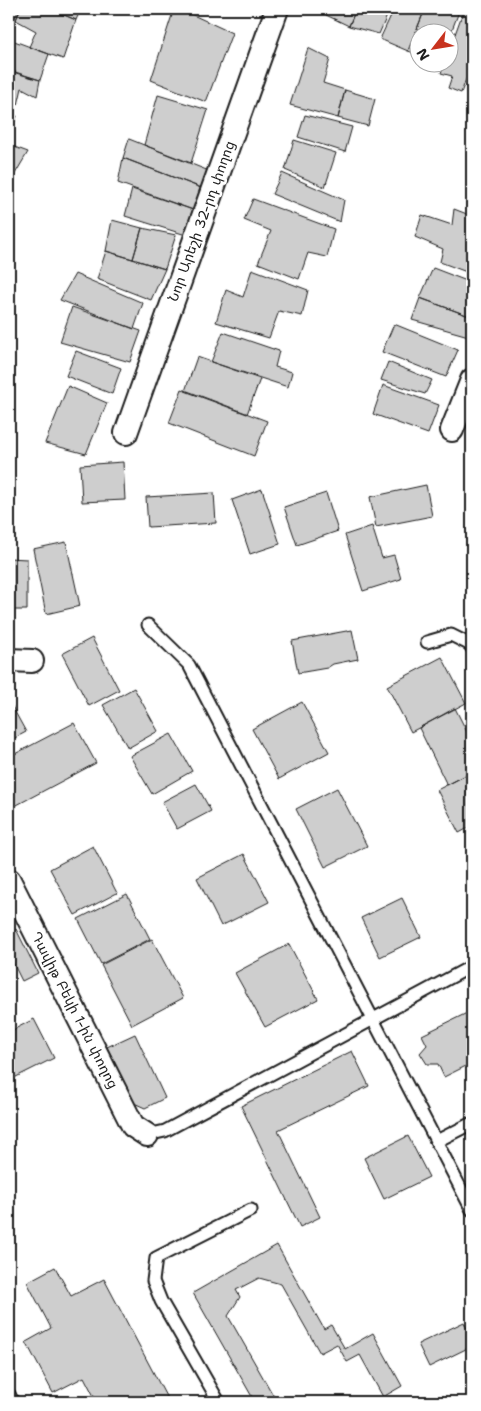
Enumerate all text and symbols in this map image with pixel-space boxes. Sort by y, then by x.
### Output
north arrow [408,22,458,72]
text: N [412,45,433,64]
street label: Նոր Արեշի 32-րդ փողոց [163,138,239,304]
street label: Դավիթ Բեկի 1-ին փողոց [28,928,122,1092]

